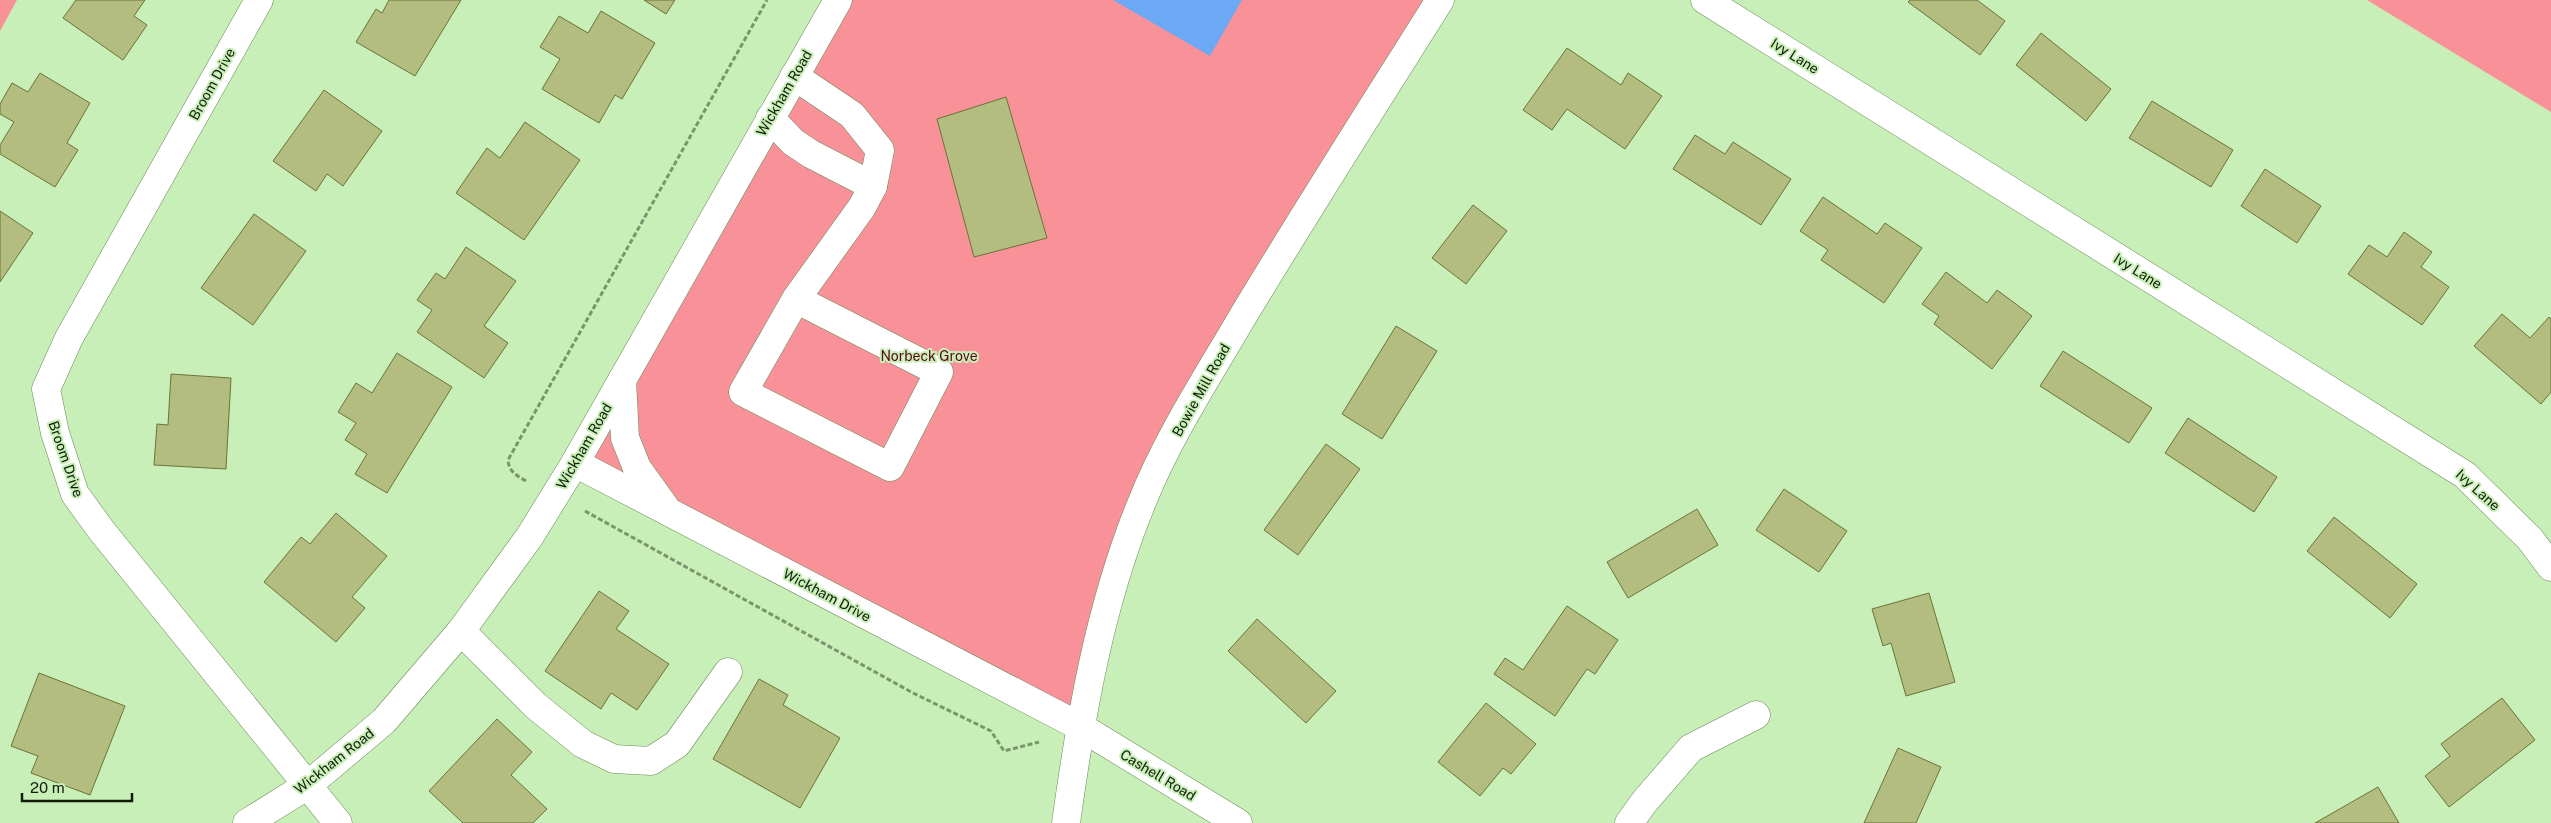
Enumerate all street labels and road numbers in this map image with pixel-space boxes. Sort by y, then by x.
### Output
street label: Ivy Lane [1768,35,1822,77]
street label: Broom Drive [186,45,238,123]
street label: Wickham Road [753,47,815,139]
street label: Ivy Lane [2111,250,2165,292]
street label: Bowie Mill Road [1169,341,1233,439]
street label: Wickham Road [553,400,615,492]
street label: Broom Drive [45,419,87,499]
street label: Ivy Lane [2453,466,2503,514]
street label: Wickham Drive [780,565,874,625]
street label: Wickham Road [291,725,377,797]
street label: Cashell Road [1117,746,1199,804]

